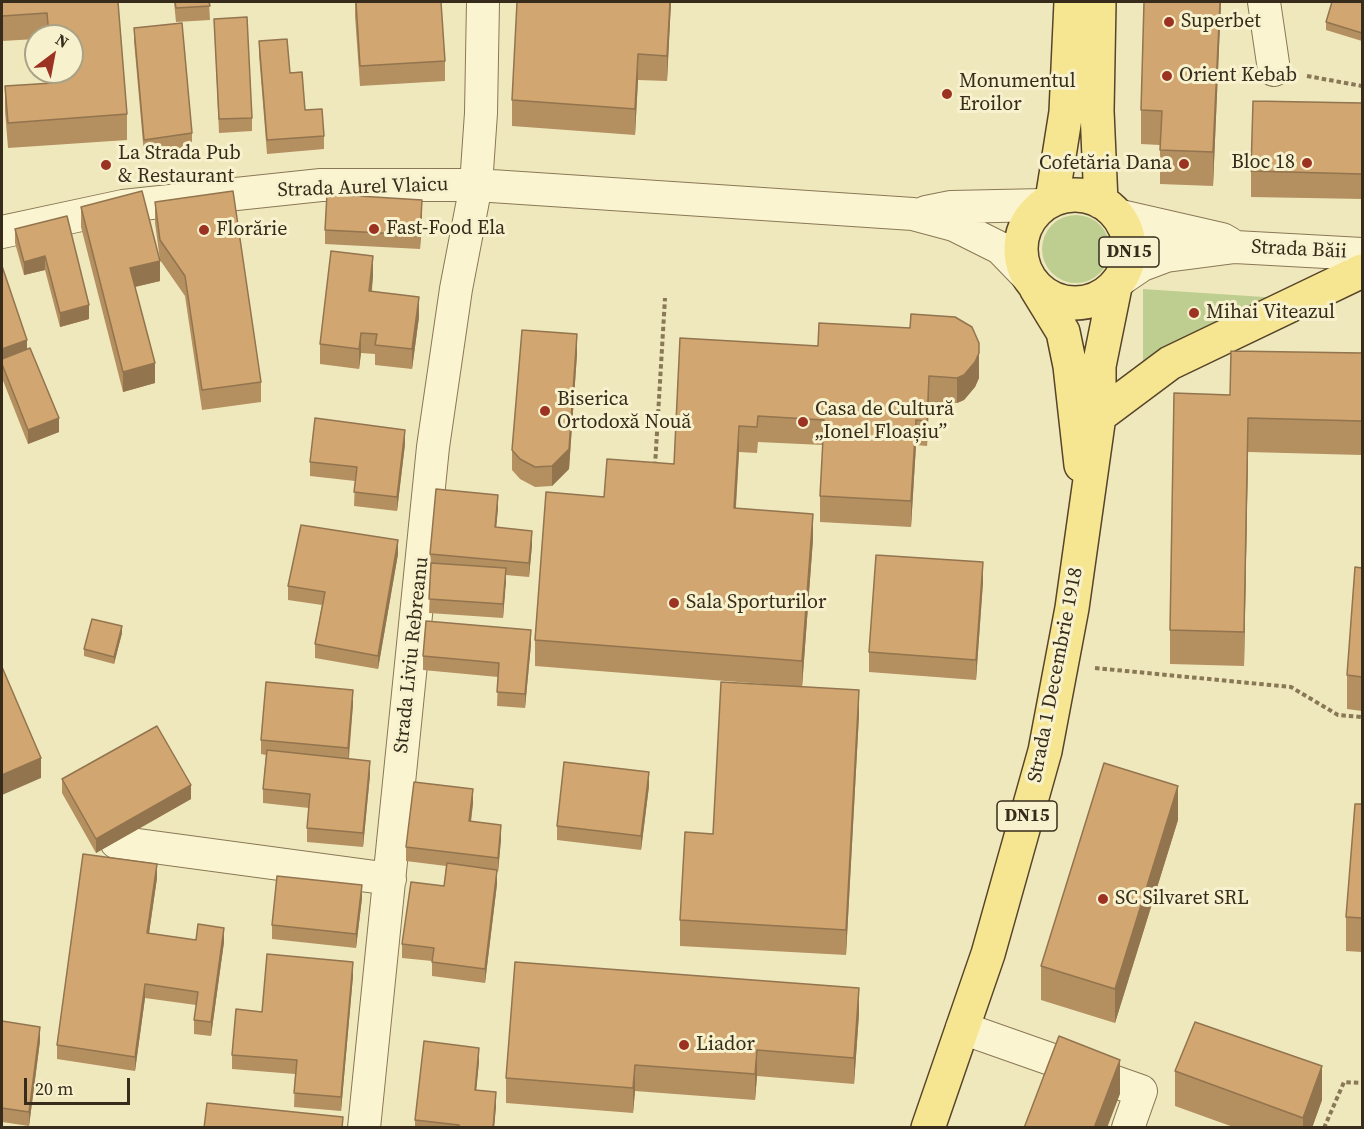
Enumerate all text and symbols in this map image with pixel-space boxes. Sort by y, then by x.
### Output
place label: Superbet [1181,10,1261,34]
marker: Superbet [1162,15,1176,29]
north arrow [24,24,84,84]
text: N [52,28,73,53]
place label: Orient Kebab [1179,64,1297,88]
marker: Orient Kebab [1160,69,1174,83]
place label: Monumentul Eroilor [959,70,1076,117]
marker: Monumentul Eroilor [940,87,954,101]
place label: La Strada Pub & Restaurant [118,142,241,189]
place label: Bloc 18 [1231,151,1295,175]
place label: Cofetăria Dana [1039,152,1172,176]
marker: Bloc 18 [1300,156,1314,170]
marker: Cofetăria Dana [1177,157,1191,171]
marker: La Strada Pub & Restaurant [99,158,113,172]
street label: Strada Aurel Vlaicu [277,173,449,203]
place label: Fast-Food Ela [386,217,505,241]
place label: Florărie [216,218,287,242]
marker: Fast-Food Ela [367,222,381,236]
marker: Florărie [197,223,211,237]
street label: Strada Băii [1251,236,1347,264]
road number: DN15 [1099,237,1159,267]
place label: Mihai Viteazul [1206,301,1335,325]
marker: Mihai Viteazul [1187,306,1201,320]
place label: Biserica Ortodoxă Nouă [557,388,692,435]
place label: Casa de Cultură „Ionel Floașiu” [815,398,954,445]
marker: Biserica Ortodoxă Nouă [538,404,552,418]
marker: Casa de Cultură „Ionel Floașiu” [796,415,810,429]
street label: Strada Liviu Rebreanu [390,556,434,754]
street label: Strada 1 Decembrie 1918 [1023,565,1089,785]
place label: Sala Sporturilor [686,591,827,615]
marker: Sala Sporturilor [667,596,681,610]
road number: DN15 [997,801,1057,831]
place label: SC Silvaret SRL [1115,887,1249,911]
marker: SC Silvaret SRL [1096,892,1110,906]
place label: Liador [696,1033,755,1057]
marker: Liador [677,1038,691,1052]
scale bar [27,1066,134,1104]
text: 20 m [35,1076,73,1101]

